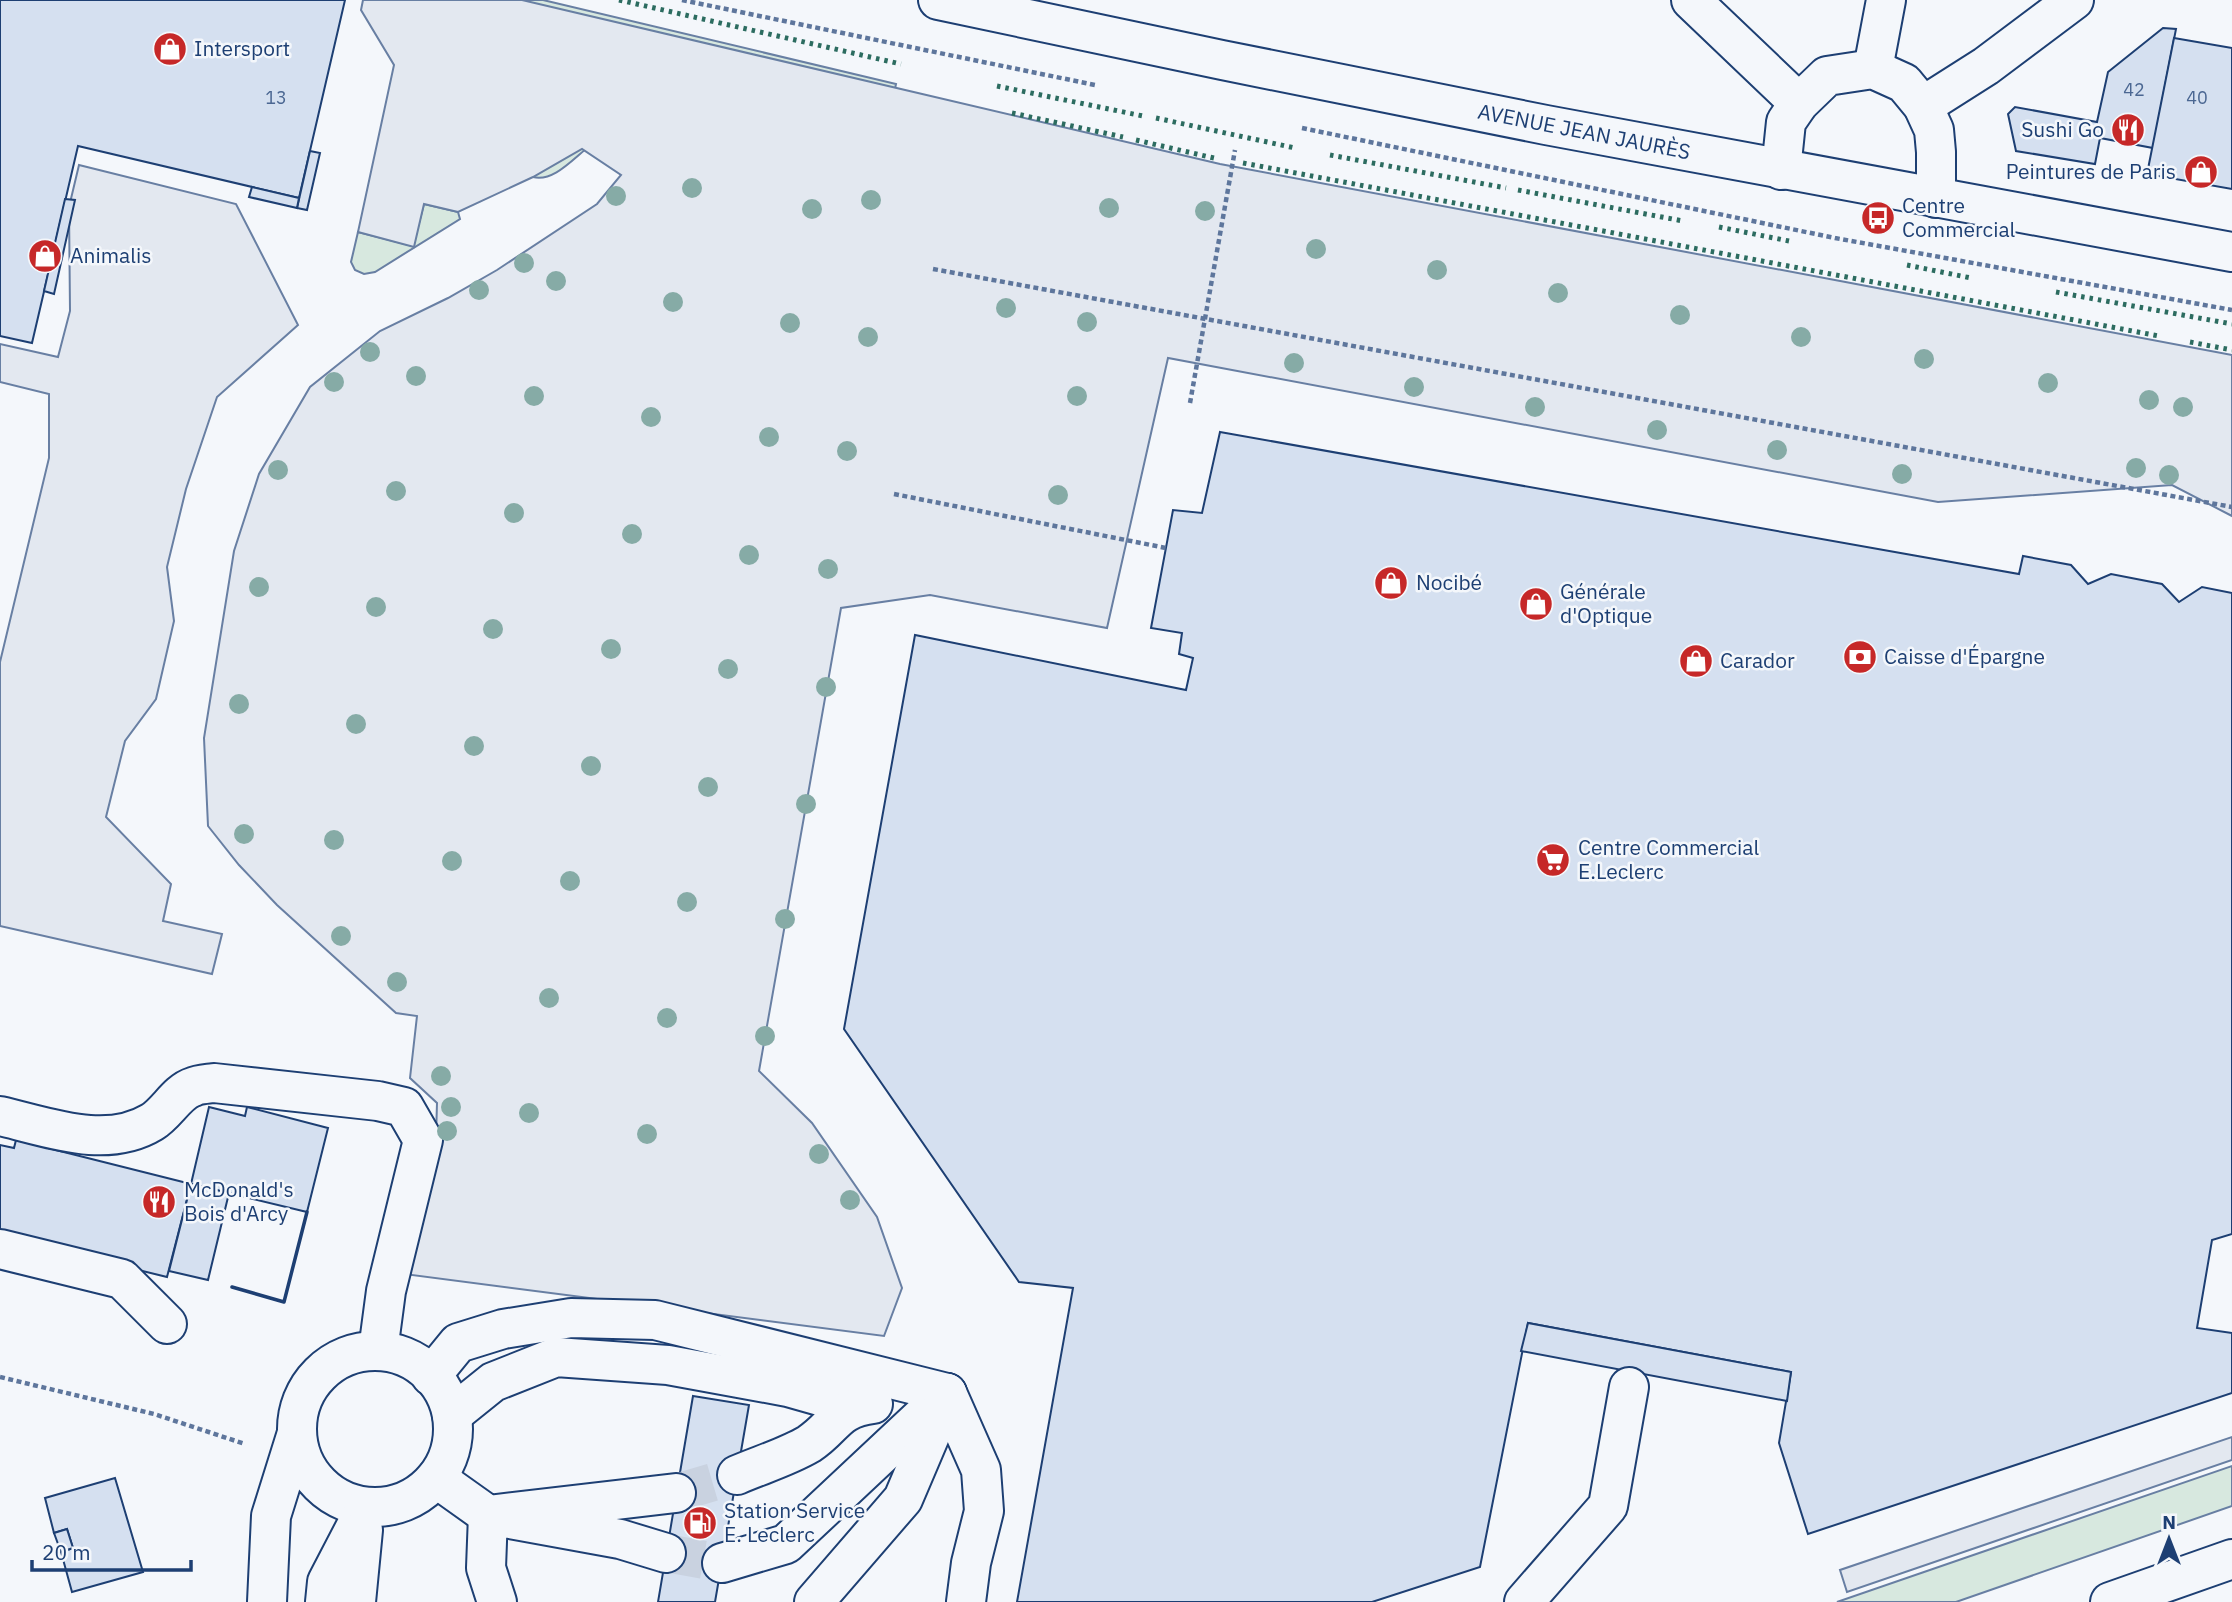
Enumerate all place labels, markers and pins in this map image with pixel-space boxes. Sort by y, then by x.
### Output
shop icon: Intersport [151,30,189,68]
place label: Intersport [194,34,290,62]
restaurant icon: Sushi Go [2109,111,2147,149]
place label: Sushi Go [2021,115,2104,143]
shop icon: Peintures de Paris [2182,153,2220,191]
place label: Peintures de Paris [2006,157,2176,185]
place label: Centre Commercial [1902,191,2016,243]
bus stop icon: Centre Commercial [1859,199,1897,237]
shop icon: Animalis [26,237,64,275]
place label: Animalis [70,241,151,269]
shop icon: Nocibé [1372,564,1410,602]
place label: Nocibé [1416,568,1482,596]
place label: Générale d'Optique [1560,577,1652,629]
shop icon: Générale d'Optique [1517,585,1555,623]
bank icon: Caisse d'Épargne [1841,638,1879,676]
shop icon: Carador [1677,642,1715,680]
place label: Caisse d'Épargne [1884,642,2045,670]
place label: Carador [1720,646,1795,674]
place label: Centre Commercial E.Leclerc [1578,833,1760,885]
supermarket icon: Centre Commercial E.Leclerc [1534,841,1572,879]
place label: McDonald's Bois d'Arcy [184,1175,294,1227]
restaurant icon: McDonald's Bois d'Arcy [140,1183,178,1221]
place label: Station Service E. Leclerc [724,1496,865,1548]
fuel station icon: Station Service E. Leclerc [681,1504,719,1542]

